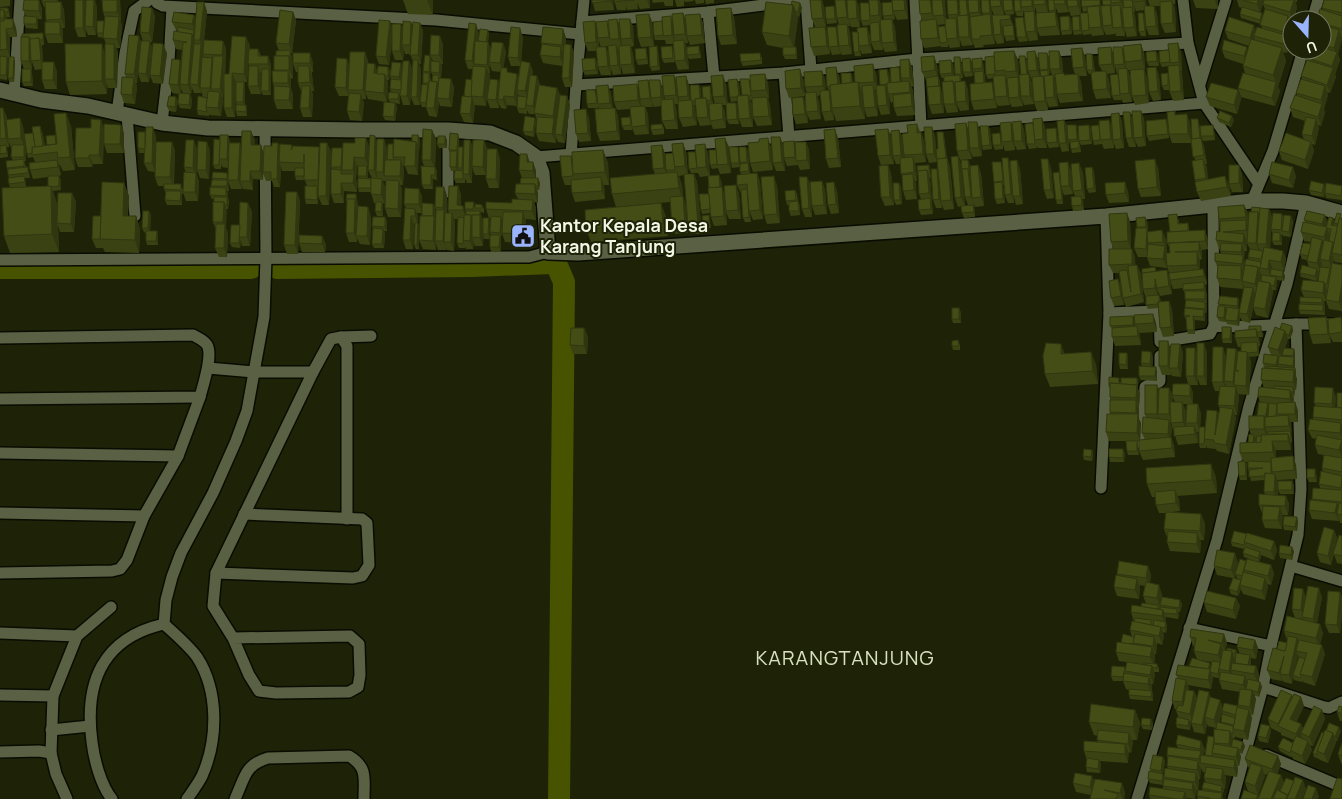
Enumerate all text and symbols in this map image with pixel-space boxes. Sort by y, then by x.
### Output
north arrow [1282,10,1332,60]
text: U [1304,37,1320,58]
place label: Kantor Kepala Desa Karang Tanjung [540,213,708,258]
public building icon: Kantor Kepala Desa Karang Tanjung [510,223,536,249]
district label: KARANGTANJUNG [755,644,935,671]

